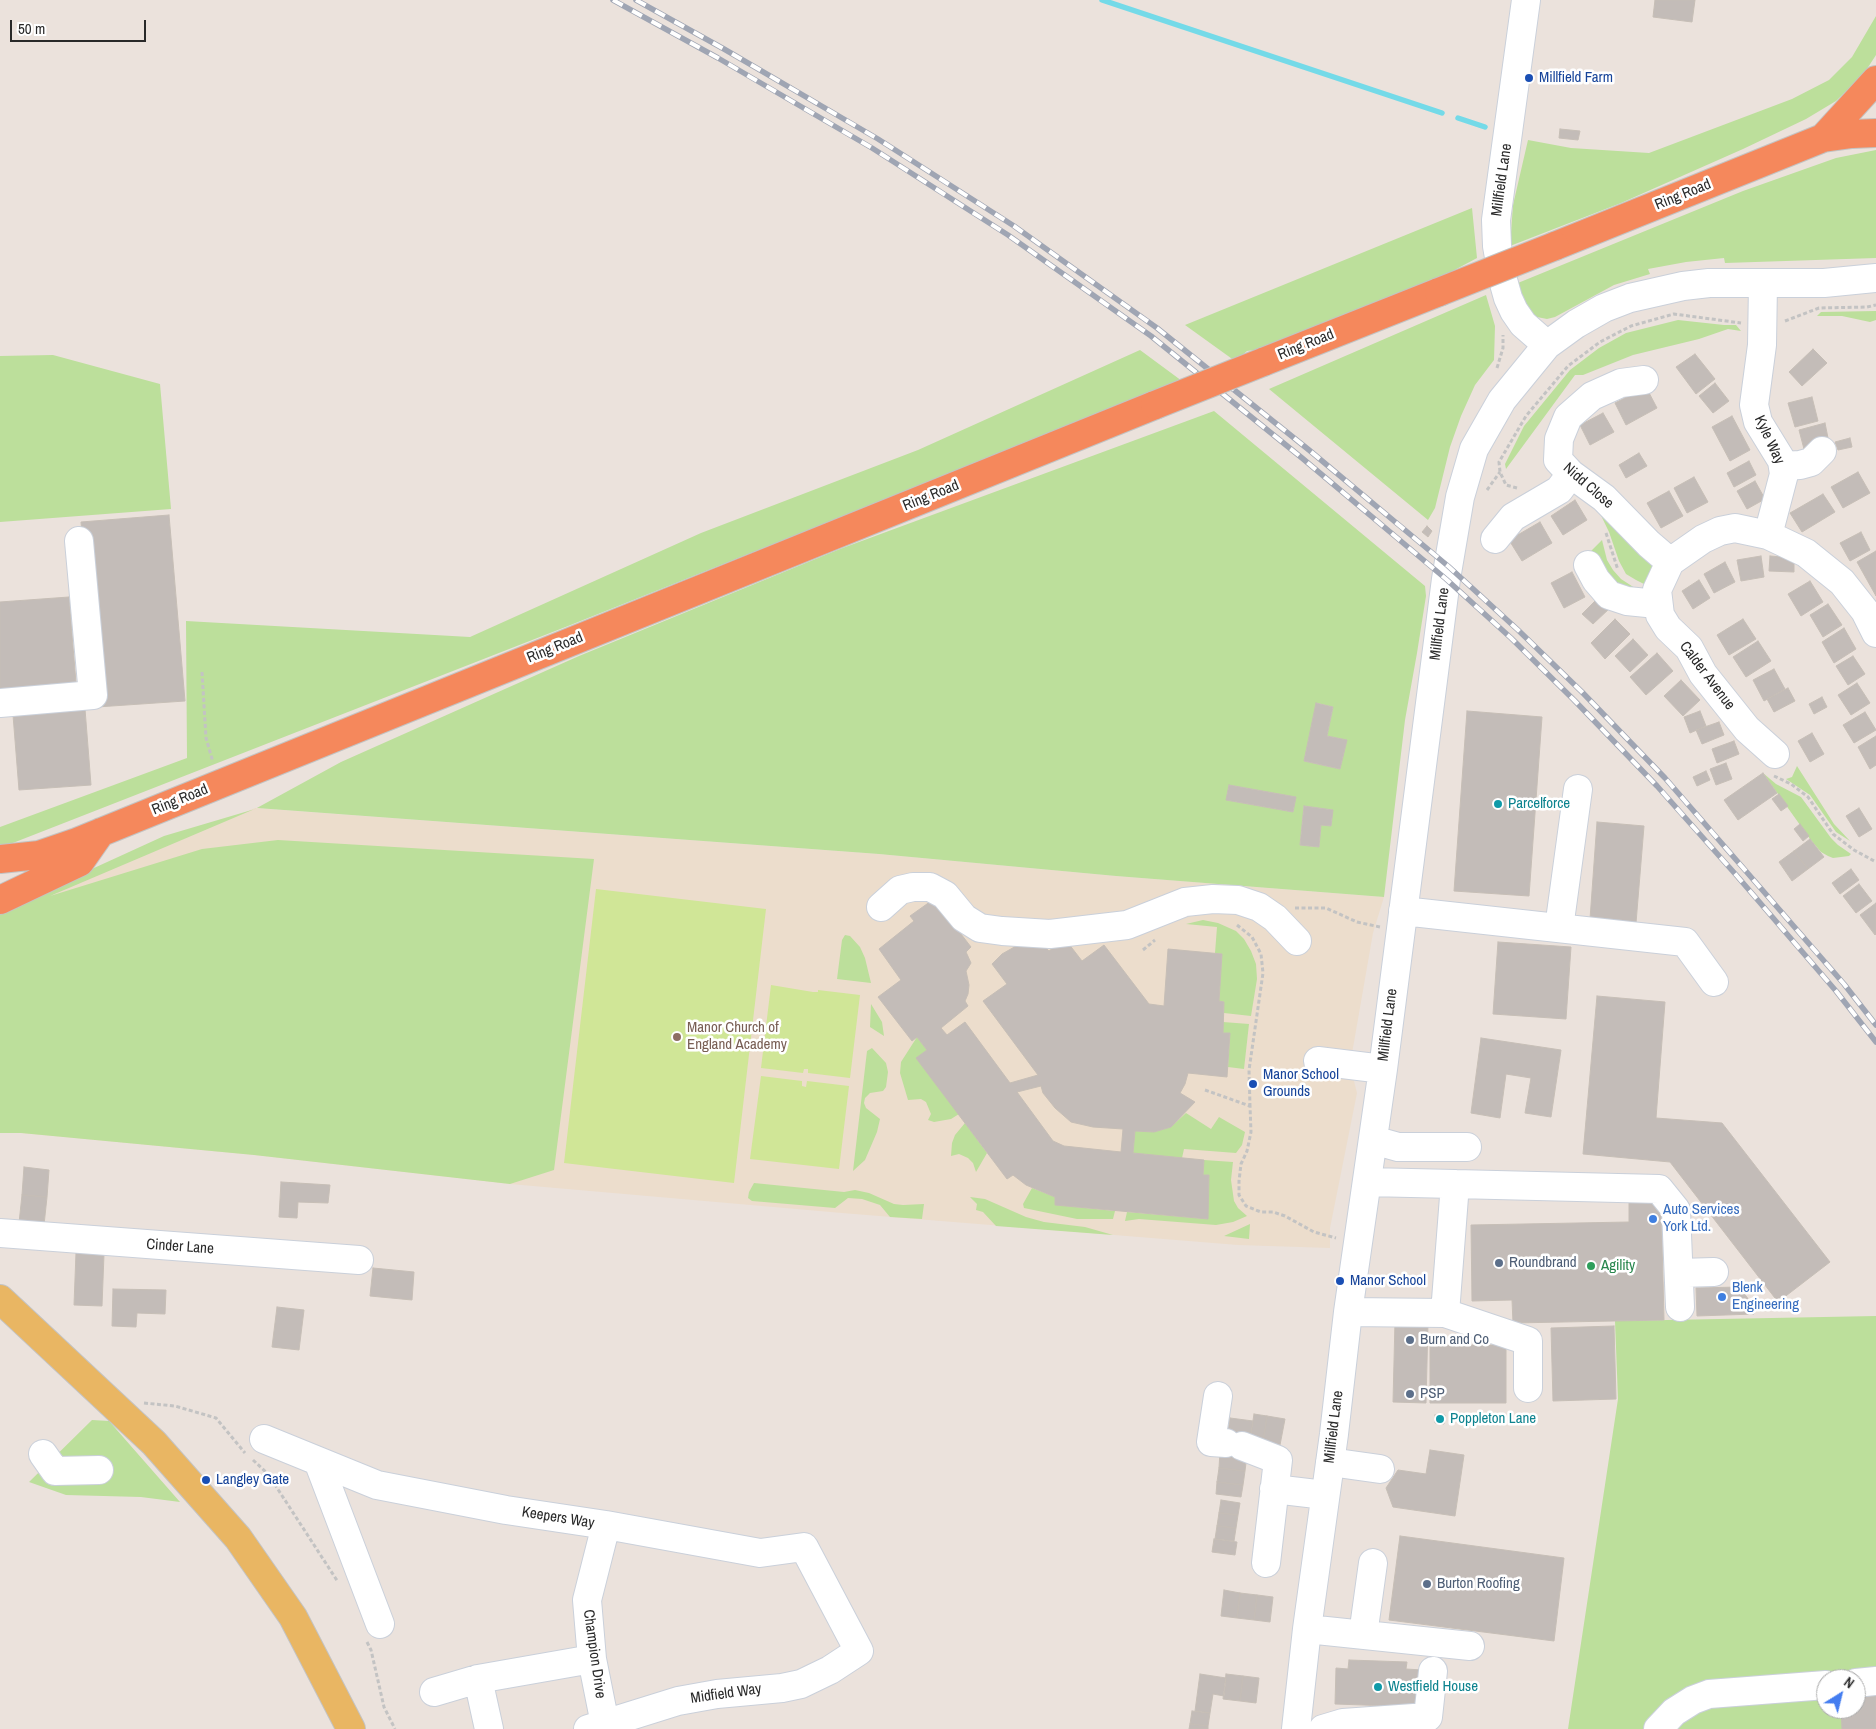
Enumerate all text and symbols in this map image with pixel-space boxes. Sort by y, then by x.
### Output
scale bar [12,10,149,42]
text: 50 m [18,18,45,39]
place label: Millfield Farm [1539,69,1613,87]
marker: Millfield Farm [1523,72,1535,84]
street label: Millfield Lane [1488,143,1516,217]
street label: Ring Road [1652,176,1714,214]
street label: Ring Road [1275,326,1337,364]
street label: Kyle Way [1750,413,1788,467]
street label: Nidd Close [1559,459,1617,513]
street label: Ring Road [900,477,962,515]
street label: Millfield Lane [1427,587,1453,661]
street label: Ring Road [524,629,586,667]
street label: Calder Avenue [1675,638,1739,714]
street label: Ring Road [149,781,211,819]
place label: Parcelforce [1508,795,1570,813]
marker: Parcelforce [1492,798,1504,810]
street label: Millfield Lane [1375,988,1401,1062]
place label: Manor Church of England Academy [687,1019,787,1054]
marker: Manor Church of England Academy [671,1031,683,1043]
place label: Manor School Grounds [1263,1066,1339,1101]
marker: Manor School Grounds [1247,1078,1259,1090]
place label: Auto Services York Ltd. [1663,1201,1740,1236]
marker: Auto Services York Ltd. [1647,1213,1659,1225]
street label: Cinder Lane [146,1236,214,1258]
place label: Roundbrand [1509,1254,1577,1272]
marker: Roundbrand [1493,1257,1505,1269]
place label: Agility [1601,1257,1635,1275]
marker: Agility [1585,1260,1597,1272]
place label: Manor School [1350,1272,1426,1290]
marker: Manor School [1334,1275,1346,1287]
place label: Blenk Engineering [1732,1279,1799,1314]
marker: Blenk Engineering [1716,1291,1728,1303]
place label: Burn and Co [1420,1331,1489,1349]
marker: Burn and Co [1404,1334,1416,1346]
place label: PSP [1420,1385,1445,1403]
marker: PSP [1404,1388,1416,1400]
street label: Millfield Lane [1321,1390,1347,1464]
place label: Poppleton Lane [1450,1410,1536,1428]
marker: Poppleton Lane [1434,1413,1446,1425]
place label: Langley Gate [216,1471,289,1489]
marker: Langley Gate [200,1474,212,1486]
street label: Keepers Way [520,1503,596,1533]
place label: Burton Roofing [1437,1575,1520,1593]
marker: Burton Roofing [1421,1578,1433,1590]
street label: Champion Drive [579,1608,609,1700]
north arrow [1816,1669,1866,1719]
text: N [1841,1673,1858,1692]
place label: Westfield House [1388,1678,1478,1696]
street label: Midfield Way [689,1680,763,1708]
marker: Westfield House [1372,1681,1384,1693]

